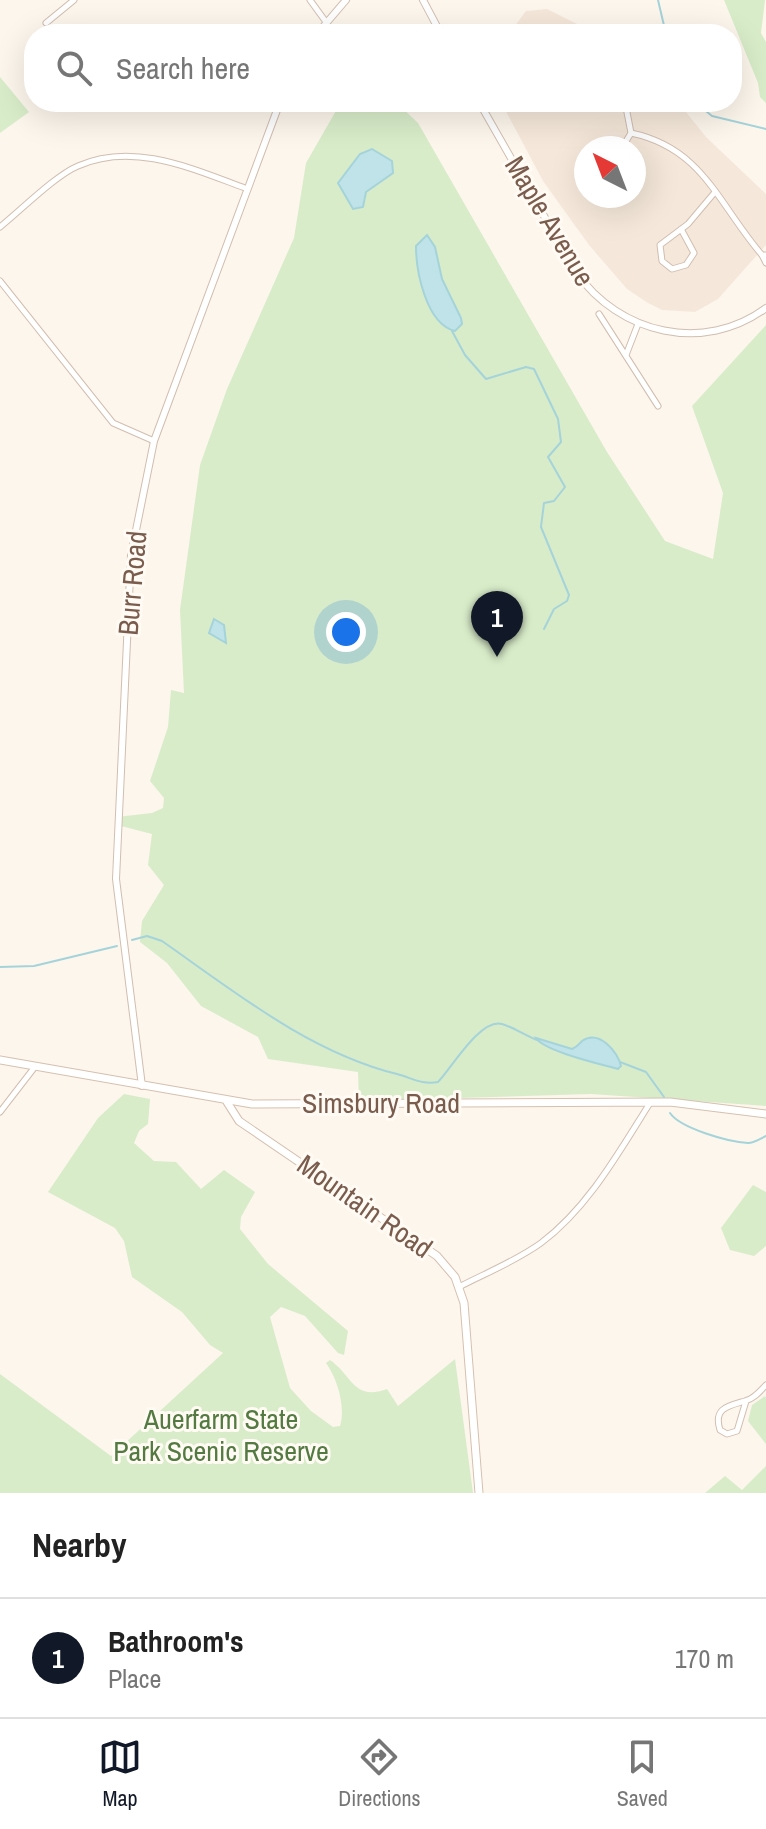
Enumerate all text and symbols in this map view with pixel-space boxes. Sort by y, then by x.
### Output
search box [24,24,742,112]
icon: search [52,46,96,90]
text: Search here [116,48,250,88]
north arrow [574,136,646,208]
street label: Maple Avenue [496,149,604,293]
street label: Burr Road [109,529,155,637]
pin: 1 [471,591,523,657]
your location [326,612,366,652]
street label: Simsbury Road [302,1084,460,1122]
street label: Mountain Road [290,1145,440,1267]
park label: Auerfarm State Park Scenic Reserve [113,1400,329,1470]
text: Nearby [32,1522,127,1568]
text: Bathroom's [108,1621,244,1661]
text: 1 [52,1641,64,1676]
text: 170 m [675,1641,734,1676]
text: Place [108,1661,161,1696]
tab: Map [98,1735,142,1813]
tab: Directions [338,1735,421,1813]
tab: Saved [617,1735,668,1813]

